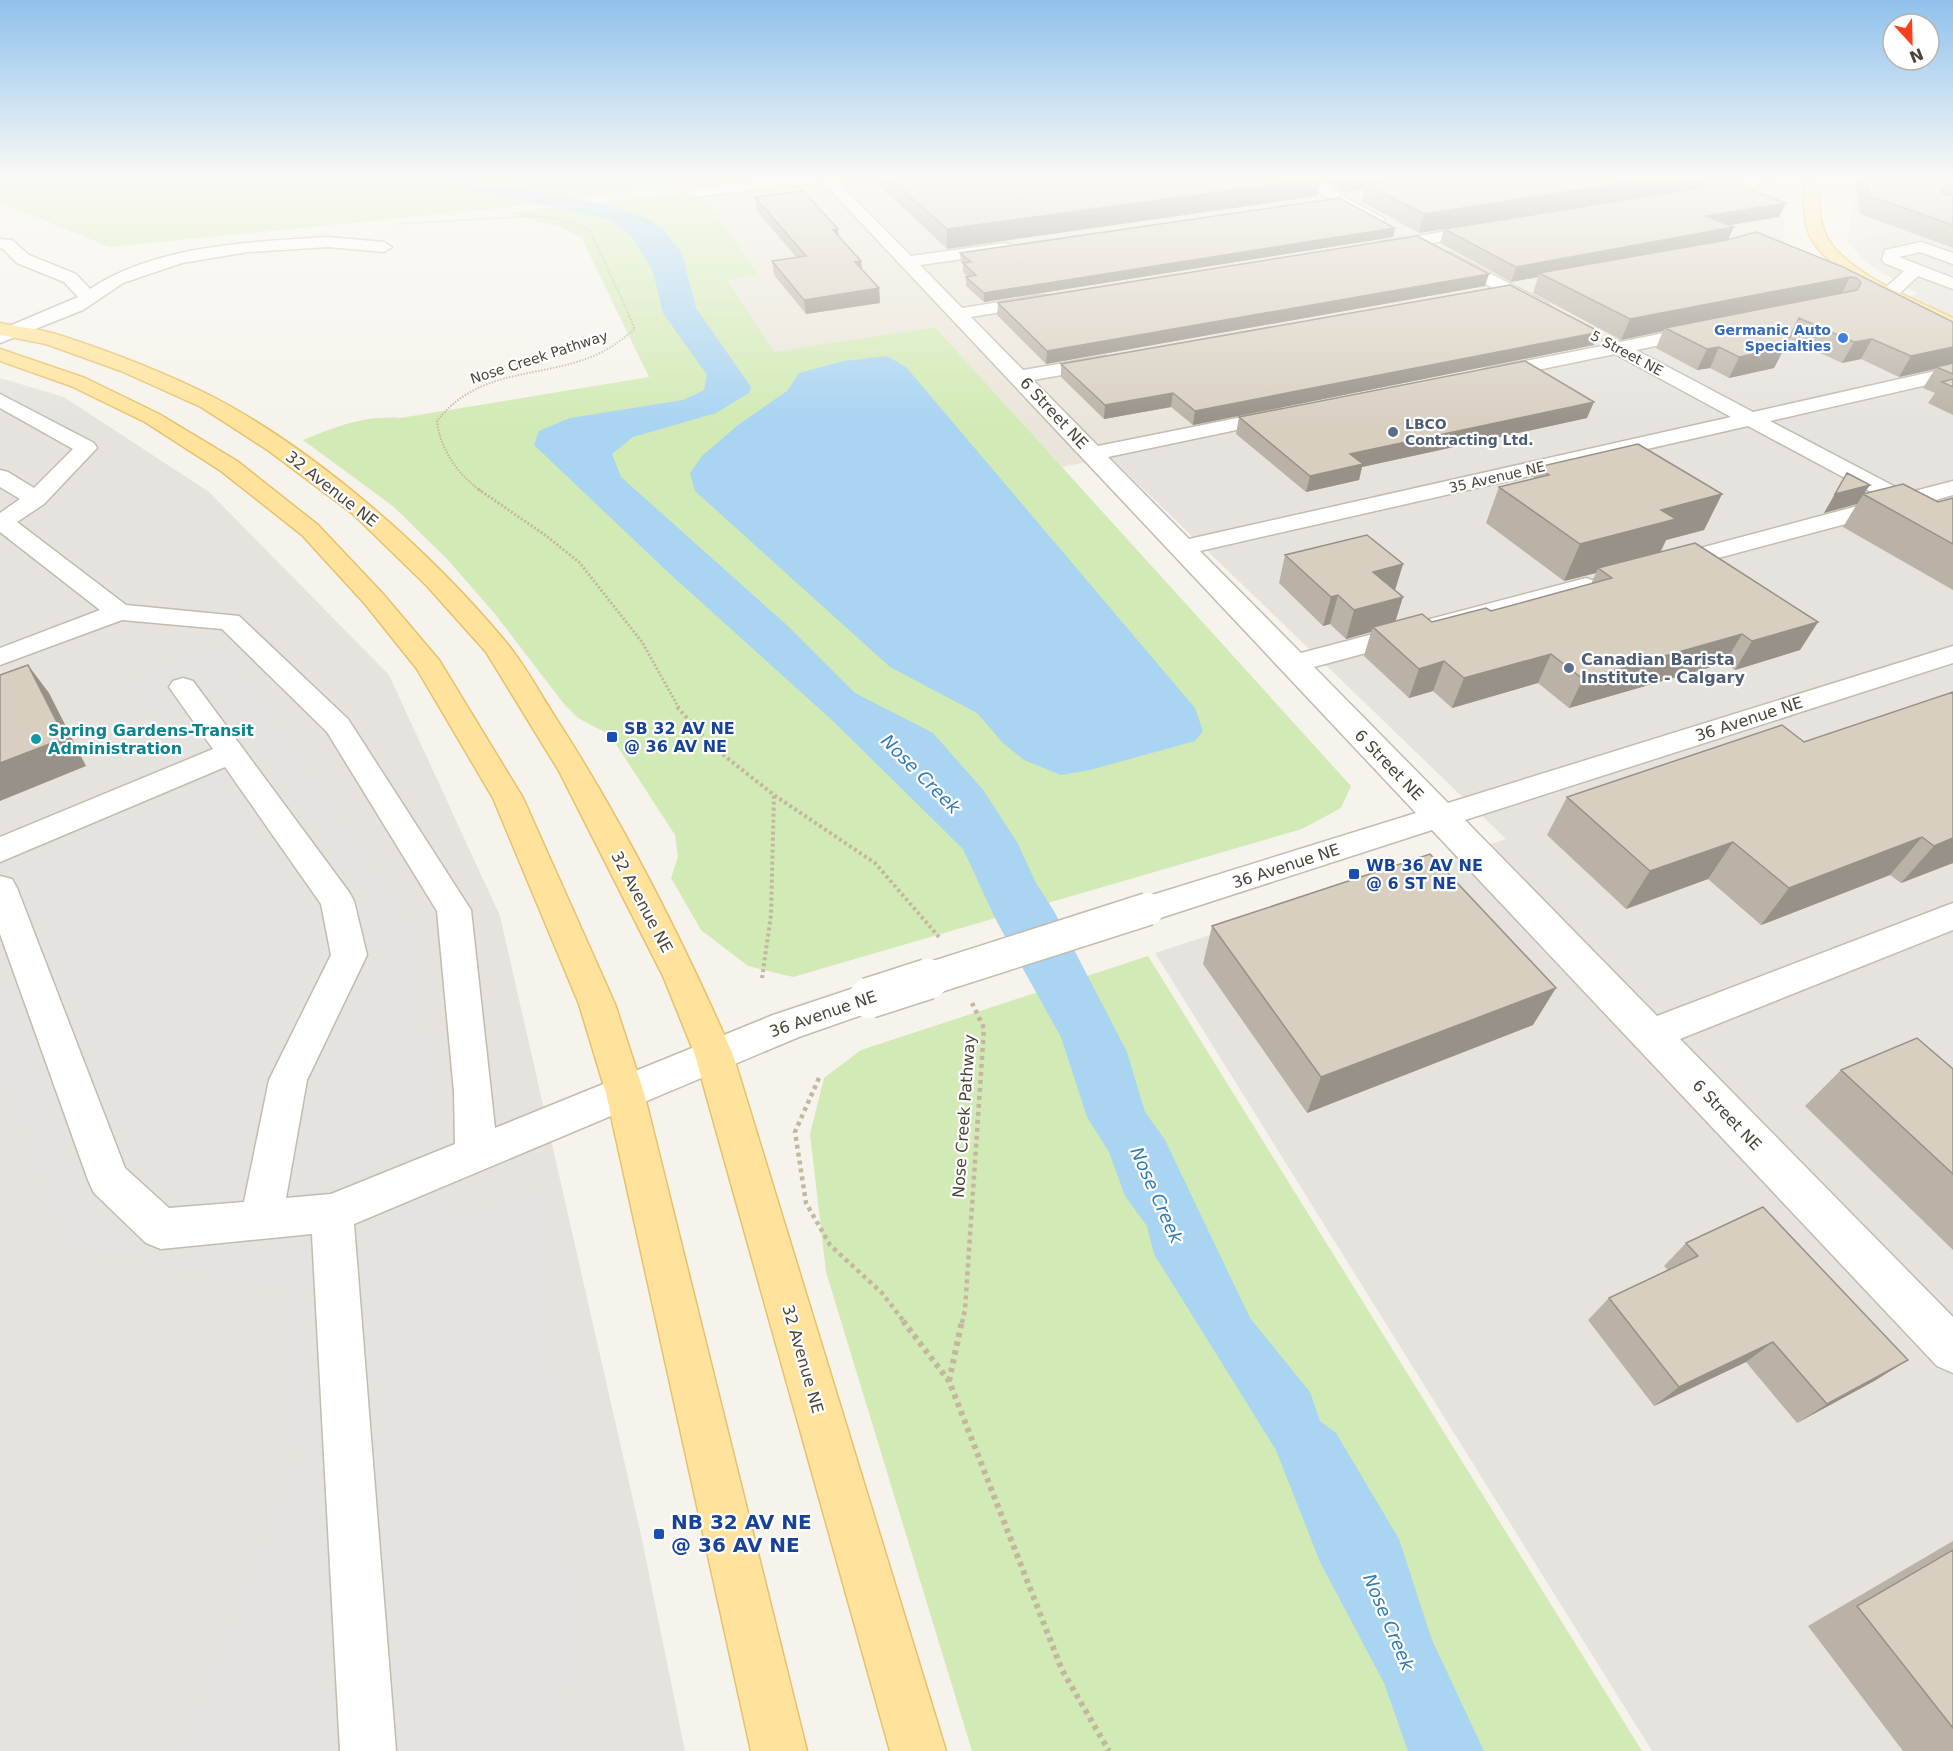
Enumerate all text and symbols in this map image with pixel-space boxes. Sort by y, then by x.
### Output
north arrow [1881,12,1941,72]
text: N [1907,44,1926,67]
place label: Germanic Auto Specialties [1714,322,1831,354]
street label: Nose Creek Pathway [468,327,610,387]
street label: 5 Street NE [1588,327,1666,379]
marker: Germanic Auto Specialties [1836,331,1850,345]
street label: 6 Street NE [1016,373,1092,453]
place label: LBCO Contracting Ltd. [1405,416,1534,448]
marker: LBCO Contracting Ltd. [1386,425,1400,439]
street label: 32 Avenue NE [282,447,382,531]
street label: 35 Avenue NE [1447,458,1547,496]
place label: Canadian Barista Institute - Calgary [1581,650,1745,687]
marker: Canadian Barista Institute - Calgary [1562,661,1576,675]
street label: 36 Avenue NE [1693,693,1805,745]
place label: SB 32 AV NE @ 36 AV NE [624,719,735,756]
place label: Spring Gardens-Transit Administration [48,721,254,758]
street label: 6 Street NE [1351,726,1427,804]
marker: SB 32 AV NE @ 36 AV NE [605,730,619,744]
water label: Nose Creek [877,730,966,819]
marker: Spring Gardens-Transit Administration [29,732,43,746]
street label: 36 Avenue NE [1230,840,1342,892]
street label: 32 Avenue NE [607,848,677,956]
place label: WB 36 AV NE @ 6 ST NE [1366,856,1483,893]
marker: WB 36 AV NE @ 6 ST NE [1347,867,1361,881]
street label: 36 Avenue NE [767,987,879,1041]
street label: Nose Creek Pathway [949,1034,979,1198]
street label: 6 Street NE [1689,1076,1765,1154]
water label: Nose Creek [1126,1144,1188,1248]
street label: 32 Avenue NE [778,1303,828,1415]
place label: NB 32 AV NE @ 36 AV NE [671,1510,812,1557]
marker: NB 32 AV NE @ 36 AV NE [652,1527,666,1541]
water label: Nose Creek [1359,1570,1419,1675]

